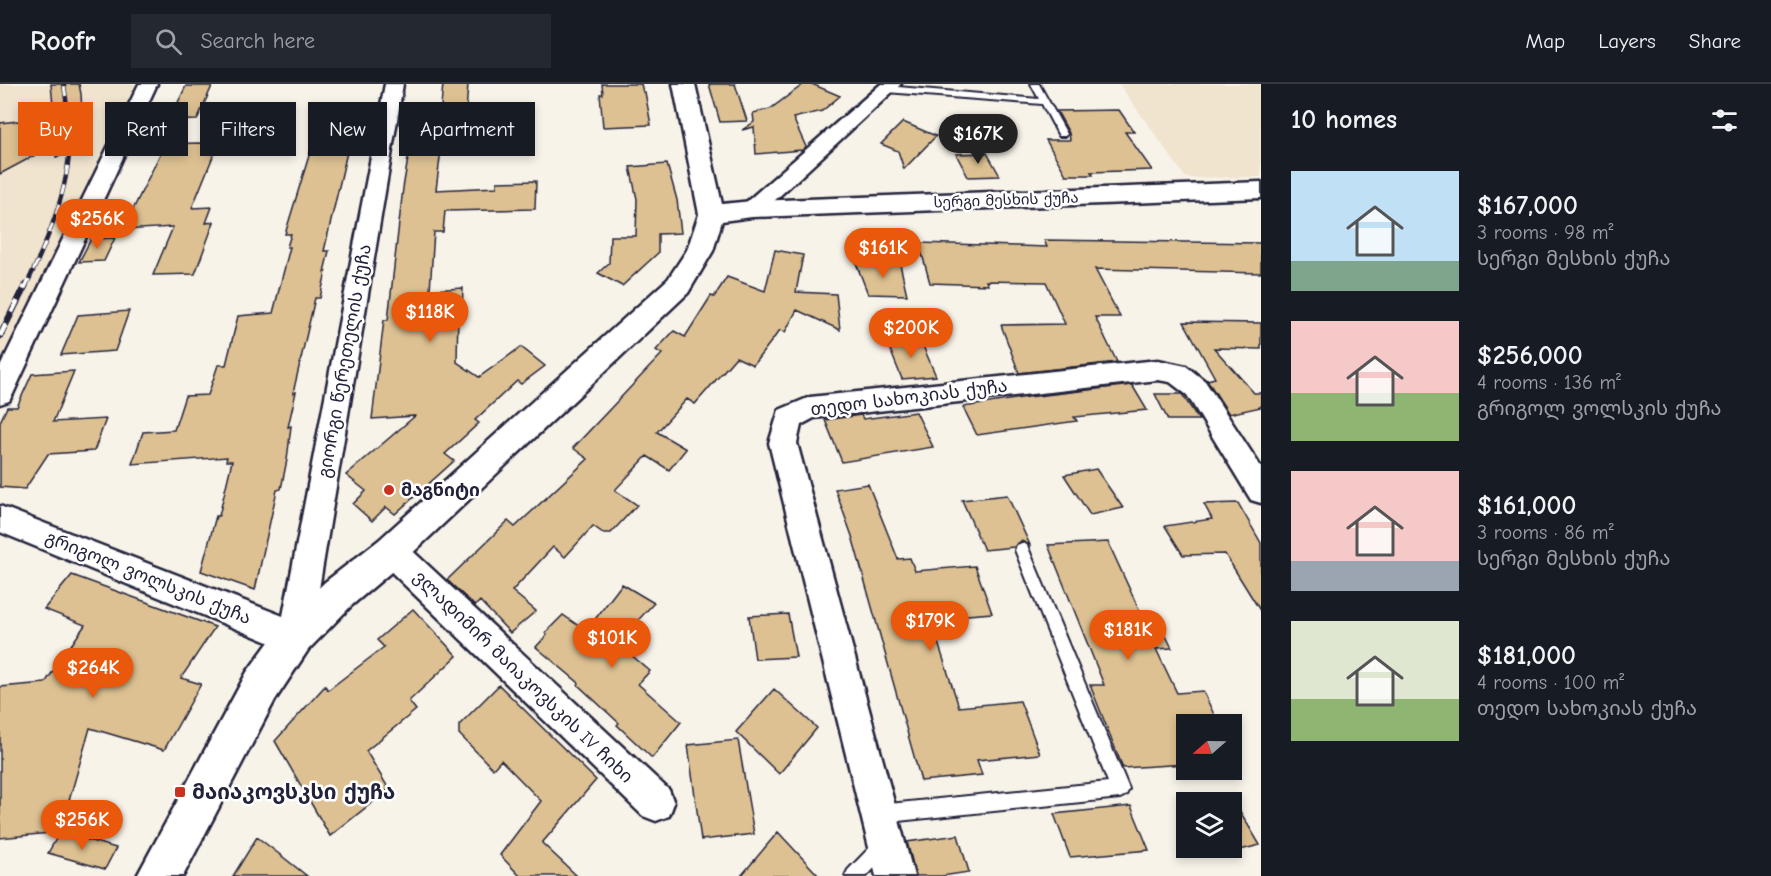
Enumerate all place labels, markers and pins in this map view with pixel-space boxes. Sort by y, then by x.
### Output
pin: $167K [936,114,1020,165]
pin: $256K [55,199,139,250]
pin: $161K [841,228,925,279]
pin: $118K [388,292,472,343]
pin: $200K [869,308,953,359]
place label: მაგნიტი [401,480,480,501]
marker: მაგნიტი [382,483,396,497]
pin: $179K [888,601,972,652]
pin: $181K [1086,610,1170,661]
pin: $101K [570,618,654,669]
pin: $264K [51,648,135,699]
place label: მაიაკოვსკსი ქუჩა [192,780,395,804]
marker: მაიაკოვსკსი ქუჩა [173,785,187,799]
pin: $256K [40,800,124,851]

